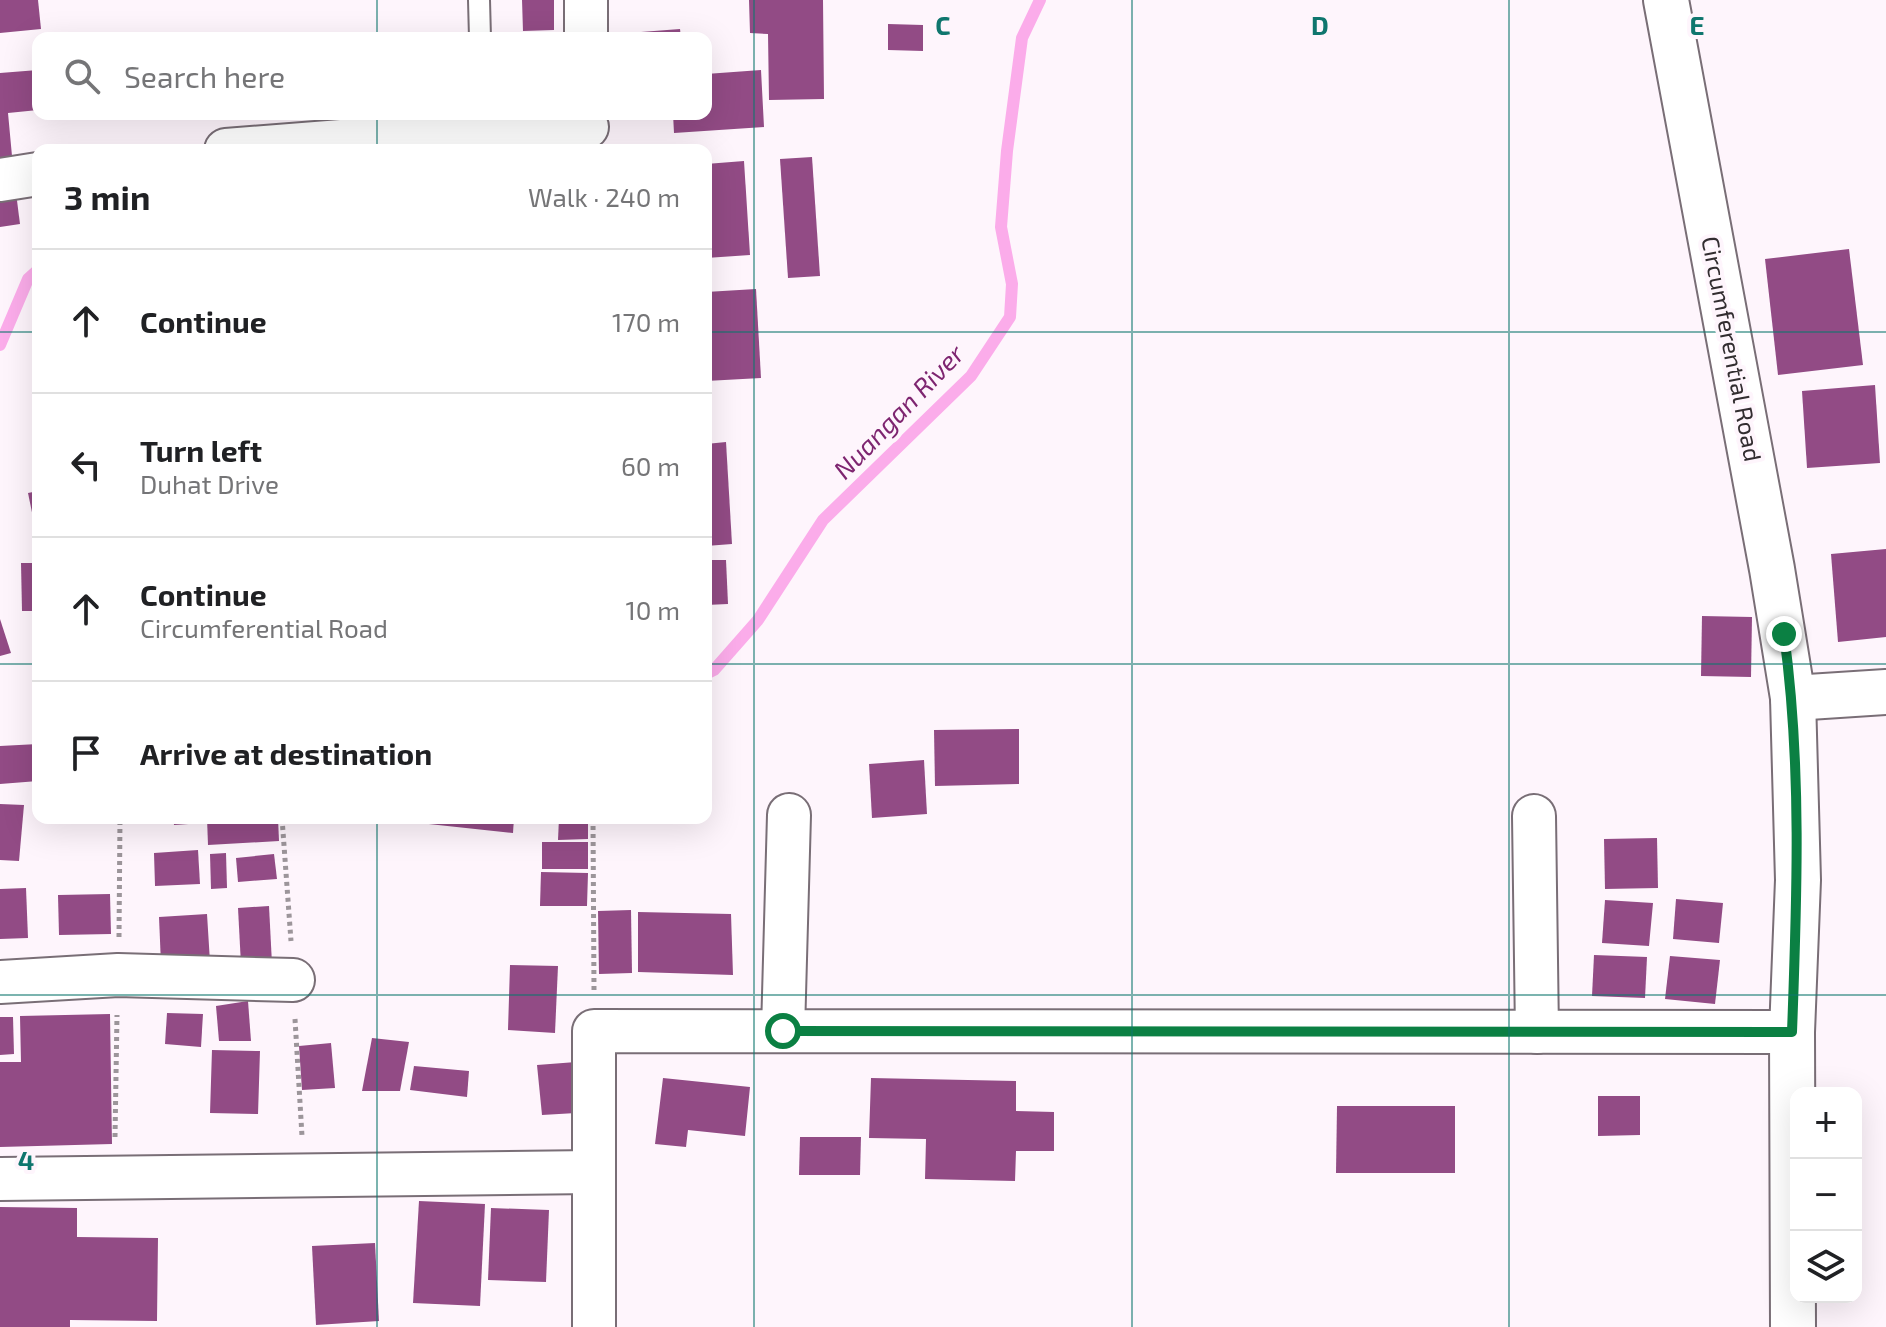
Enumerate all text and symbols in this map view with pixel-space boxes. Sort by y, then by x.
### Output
text: C [935,9,951,40]
text: D [1311,9,1329,40]
text: E [1689,9,1705,40]
search box [32,32,712,120]
icon: search [60,54,104,98]
text: Search here [124,58,285,94]
text: 3 min [64,176,150,217]
text: Walk · 240 m [528,181,680,212]
street label: Circumferential Road [1696,234,1769,464]
icon: ahead [64,299,108,343]
text: Continue [140,303,267,339]
text: 170 m [612,306,680,337]
water label: Nuangan River [826,337,970,484]
text: Turn left [140,432,262,468]
icon: left [64,443,108,487]
text: 60 m [621,450,680,481]
text: Duhat Drive [140,468,279,499]
text: Continue [140,576,267,612]
icon: ahead [64,587,108,631]
text: 10 m [625,594,680,625]
text: Circumferential Road [140,612,388,643]
route end [1766,616,1802,652]
icon: arrive [64,731,108,775]
text: Arrive at destination [140,735,432,771]
route start [765,1013,801,1049]
map controls [1790,1087,1862,1303]
button: + [1790,1087,1862,1159]
text: 4 [18,1144,34,1175]
button: − [1790,1159,1862,1231]
button: layers [1790,1231,1862,1303]

